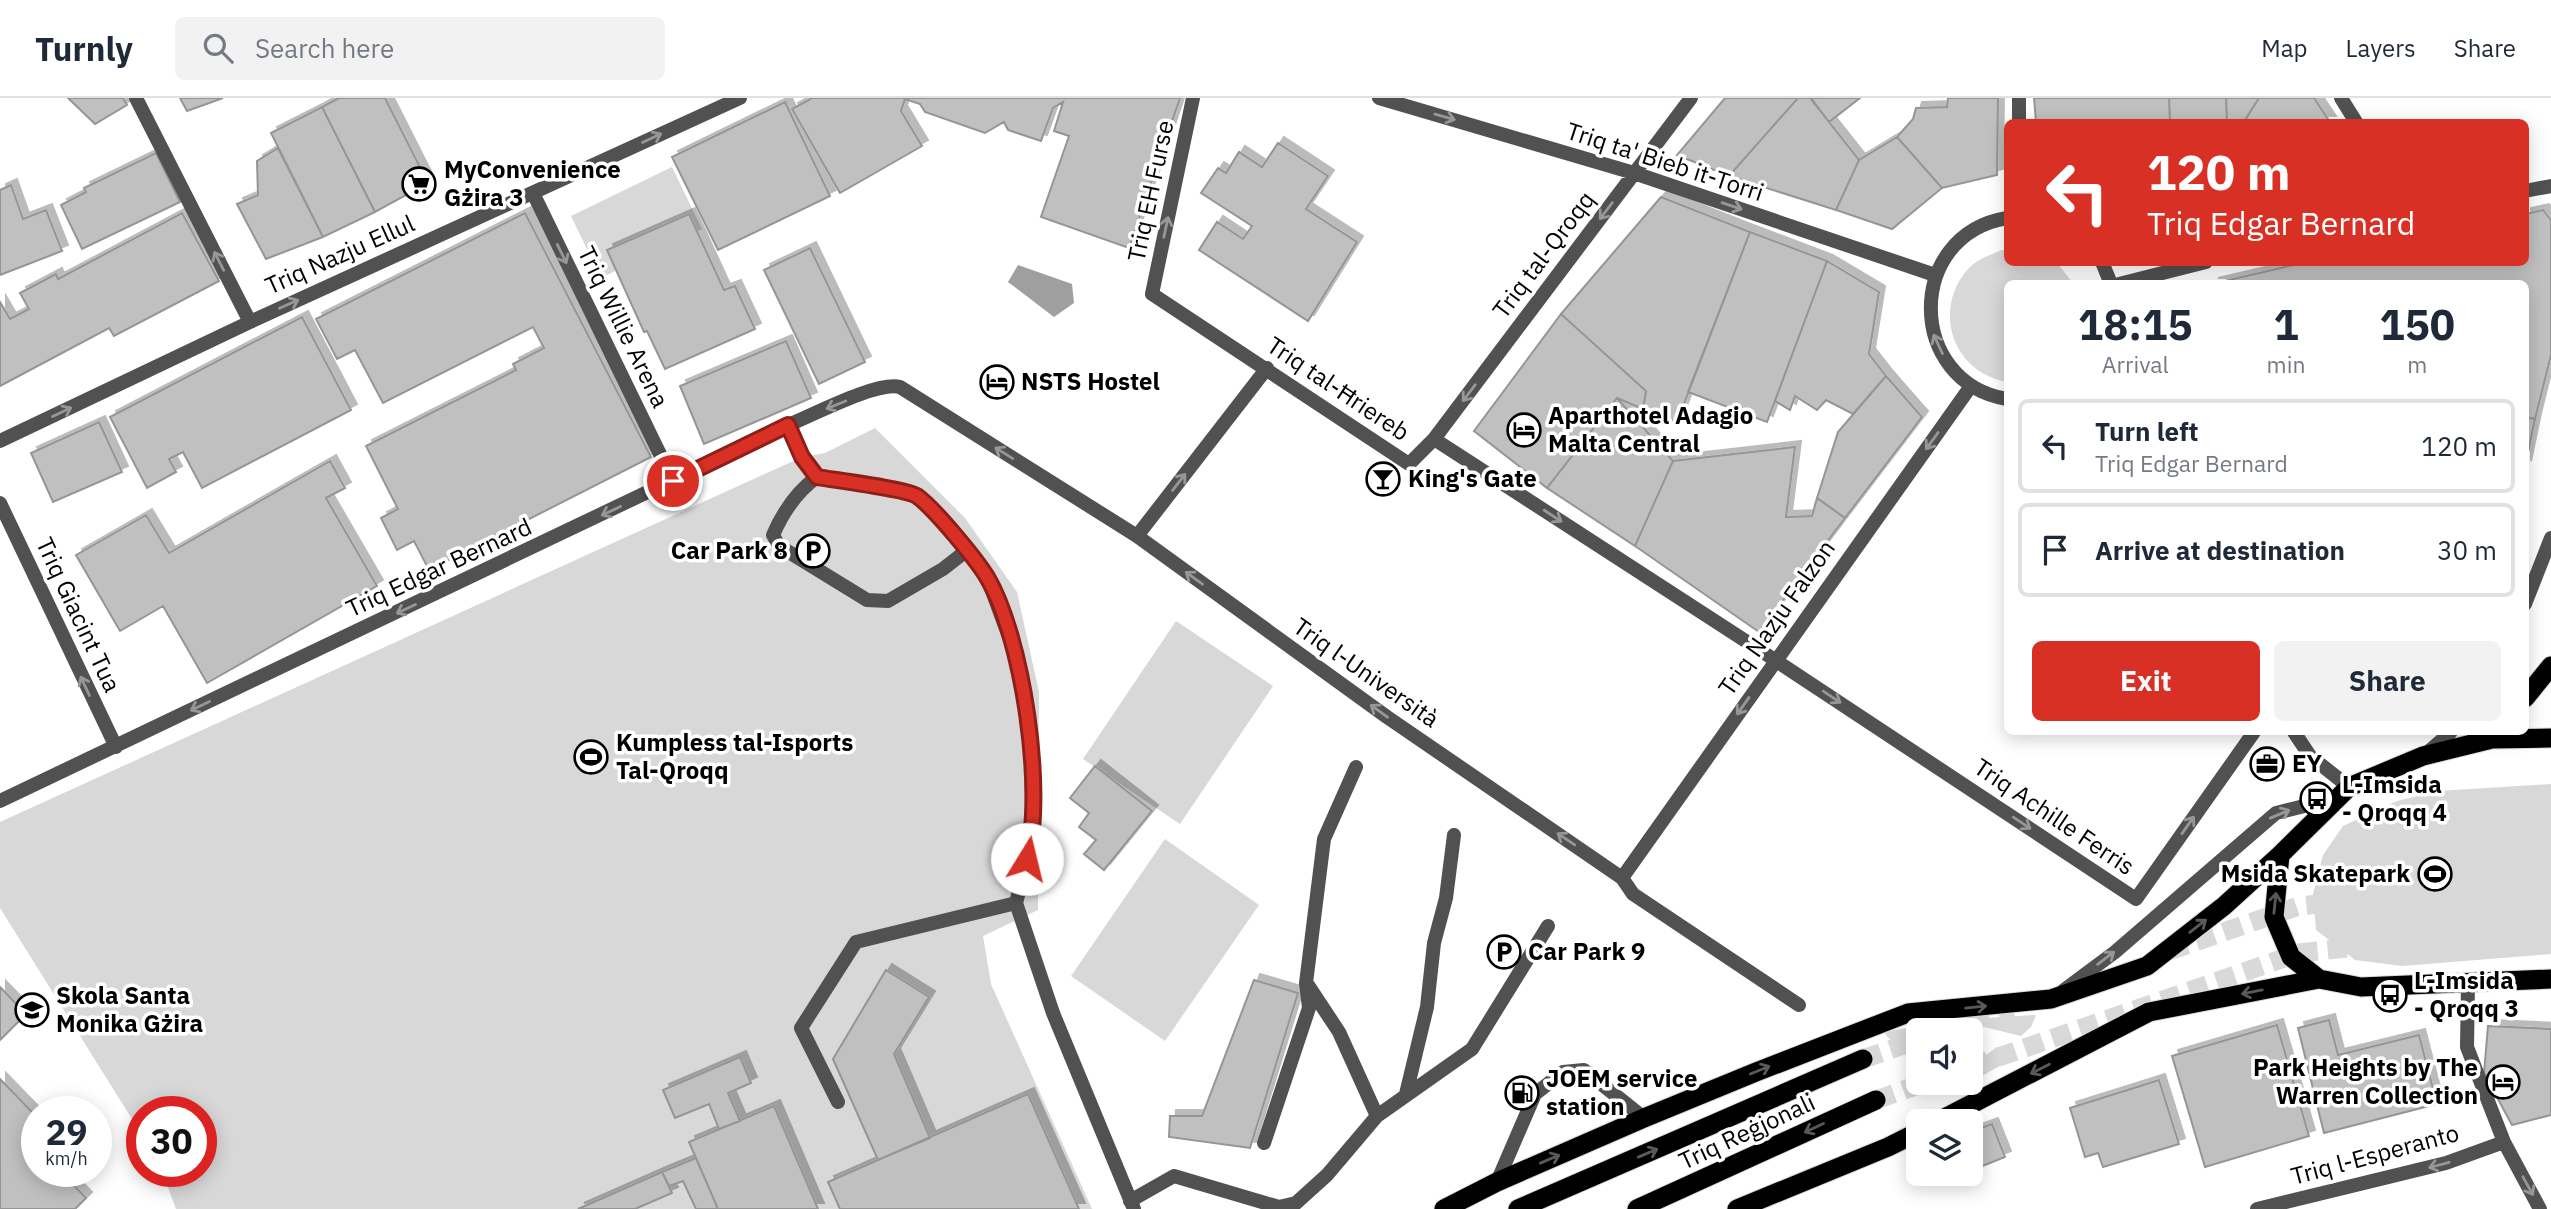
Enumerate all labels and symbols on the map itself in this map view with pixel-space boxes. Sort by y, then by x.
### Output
one-way arrow [1433,112,1455,125]
street label: Triq ta' Bieb it-Torri [1563,114,1768,208]
street label: Triq EH Furse [1119,117,1181,264]
one-way arrow [641,131,662,144]
place label: MyConvenience Gżira 3 [444,153,621,213]
supermarket icon: MyConvenience Gżira 3 [400,165,438,203]
street label: Triq tal-Qroqq [1485,184,1602,325]
one-way arrow [1721,201,1743,214]
one-way arrow [1598,202,1613,220]
street label: Triq Nazju Ellul [260,207,419,301]
one-way arrow [1160,216,1174,239]
street label: Triq Willie Arena [571,240,677,413]
one-way arrow [556,243,570,264]
one-way arrow [211,251,225,272]
one-way arrow [278,297,299,310]
street label: Triq tal-Ħriereb [1261,329,1416,448]
one-way arrow [1931,334,1945,355]
hotel icon: NSTS Hostel [978,363,1016,401]
place label: NSTS Hostel [1021,365,1160,397]
one-way arrow [1461,383,1476,402]
place label: Aparthotel Adagio Malta Central [1548,399,1753,459]
one-way arrow [825,400,847,413]
one-way arrow [50,405,72,418]
hotel icon: Aparthotel Adagio Malta Central [1505,411,1543,449]
one-way arrow [1924,432,1939,450]
one-way arrow [995,445,1014,460]
pin [643,451,703,511]
bar icon: King's Gate [1364,460,1402,498]
place label: King's Gate [1408,462,1537,494]
one-way arrow [1171,474,1186,492]
one-way arrow [601,504,622,518]
one-way arrow [1543,509,1562,524]
street label: Triq Edgar Bernard [341,510,537,624]
street label: Triq Giacint Tua [29,532,129,697]
parking icon: Car Park 8 [794,532,832,570]
street label: Triq Nazju Falzon [1711,533,1842,702]
place label: Car Park 8 [671,534,788,566]
one-way arrow [1185,570,1204,585]
one-way arrow [396,602,417,616]
street label: Triq l-Università [1287,610,1446,735]
one-way arrow [78,676,92,697]
one-way arrow [1822,690,1841,705]
one-way arrow [1736,696,1750,715]
one-way arrow [190,700,211,714]
one-way arrow [1370,704,1389,718]
place label: Kumpless tal-Isports Tal-Qroqq [616,726,853,786]
sports icon: Kumpless tal-Isports Tal-Qroqq [572,738,610,776]
office icon: EY [2248,745,2286,783]
place label: EY [2292,747,2323,779]
street label: Triq Achille Ferris [1968,751,2141,882]
place label: L-Imsida - Qroqq 4 [2342,768,2447,828]
bus stop icon: L-Imsida - Qroqq 4 [2298,780,2336,818]
one-way arrow [2269,807,2290,820]
one-way arrow [2012,816,2031,830]
one-way arrow [2181,816,2195,835]
position arrow [990,822,1064,896]
one-way arrow [1557,832,1576,847]
sports icon: Msida Skatepark [2416,855,2454,893]
place label: Msida Skatepark [2221,857,2410,889]
one-way arrow [2269,892,2282,915]
one-way arrow [2189,919,2207,934]
parking icon: Car Park 9 [1485,933,1523,971]
place label: Car Park 9 [1528,935,1645,967]
one-way arrow [2096,951,2115,966]
place label: L-Imsida - Qroqq 3 [2414,964,2519,1024]
bus stop icon: L-Imsida - Qroqq 3 [2371,976,2409,1014]
place label: Skola Santa Monika Gżira [56,979,203,1039]
one-way arrow [2241,986,2264,1000]
school or university icon: Skola Santa Monika Gżira [13,991,51,1029]
one-way arrow [1965,1000,1987,1013]
place label: Park Heights by The Warren Collection [2253,1051,2478,1111]
place label: JOEM service station [1546,1062,1697,1122]
one-way arrow [2030,1062,2051,1076]
one-way arrow [1748,1063,1770,1076]
hotel icon: Park Heights by The Warren Collection [2484,1063,2522,1101]
fuel station icon: JOEM service station [1503,1074,1541,1112]
street label: Triq Reġjonali [1673,1086,1820,1177]
speed limit sign: 30 [126,1096,217,1187]
street label: Triq l-Esperanto [2287,1116,2462,1192]
one-way arrow [1804,1122,1826,1135]
one-way arrow [1636,1145,1658,1158]
one-way arrow [1539,1152,1561,1165]
one-way arrow [2429,1159,2451,1172]
one-way arrow [2521,1176,2535,1196]

